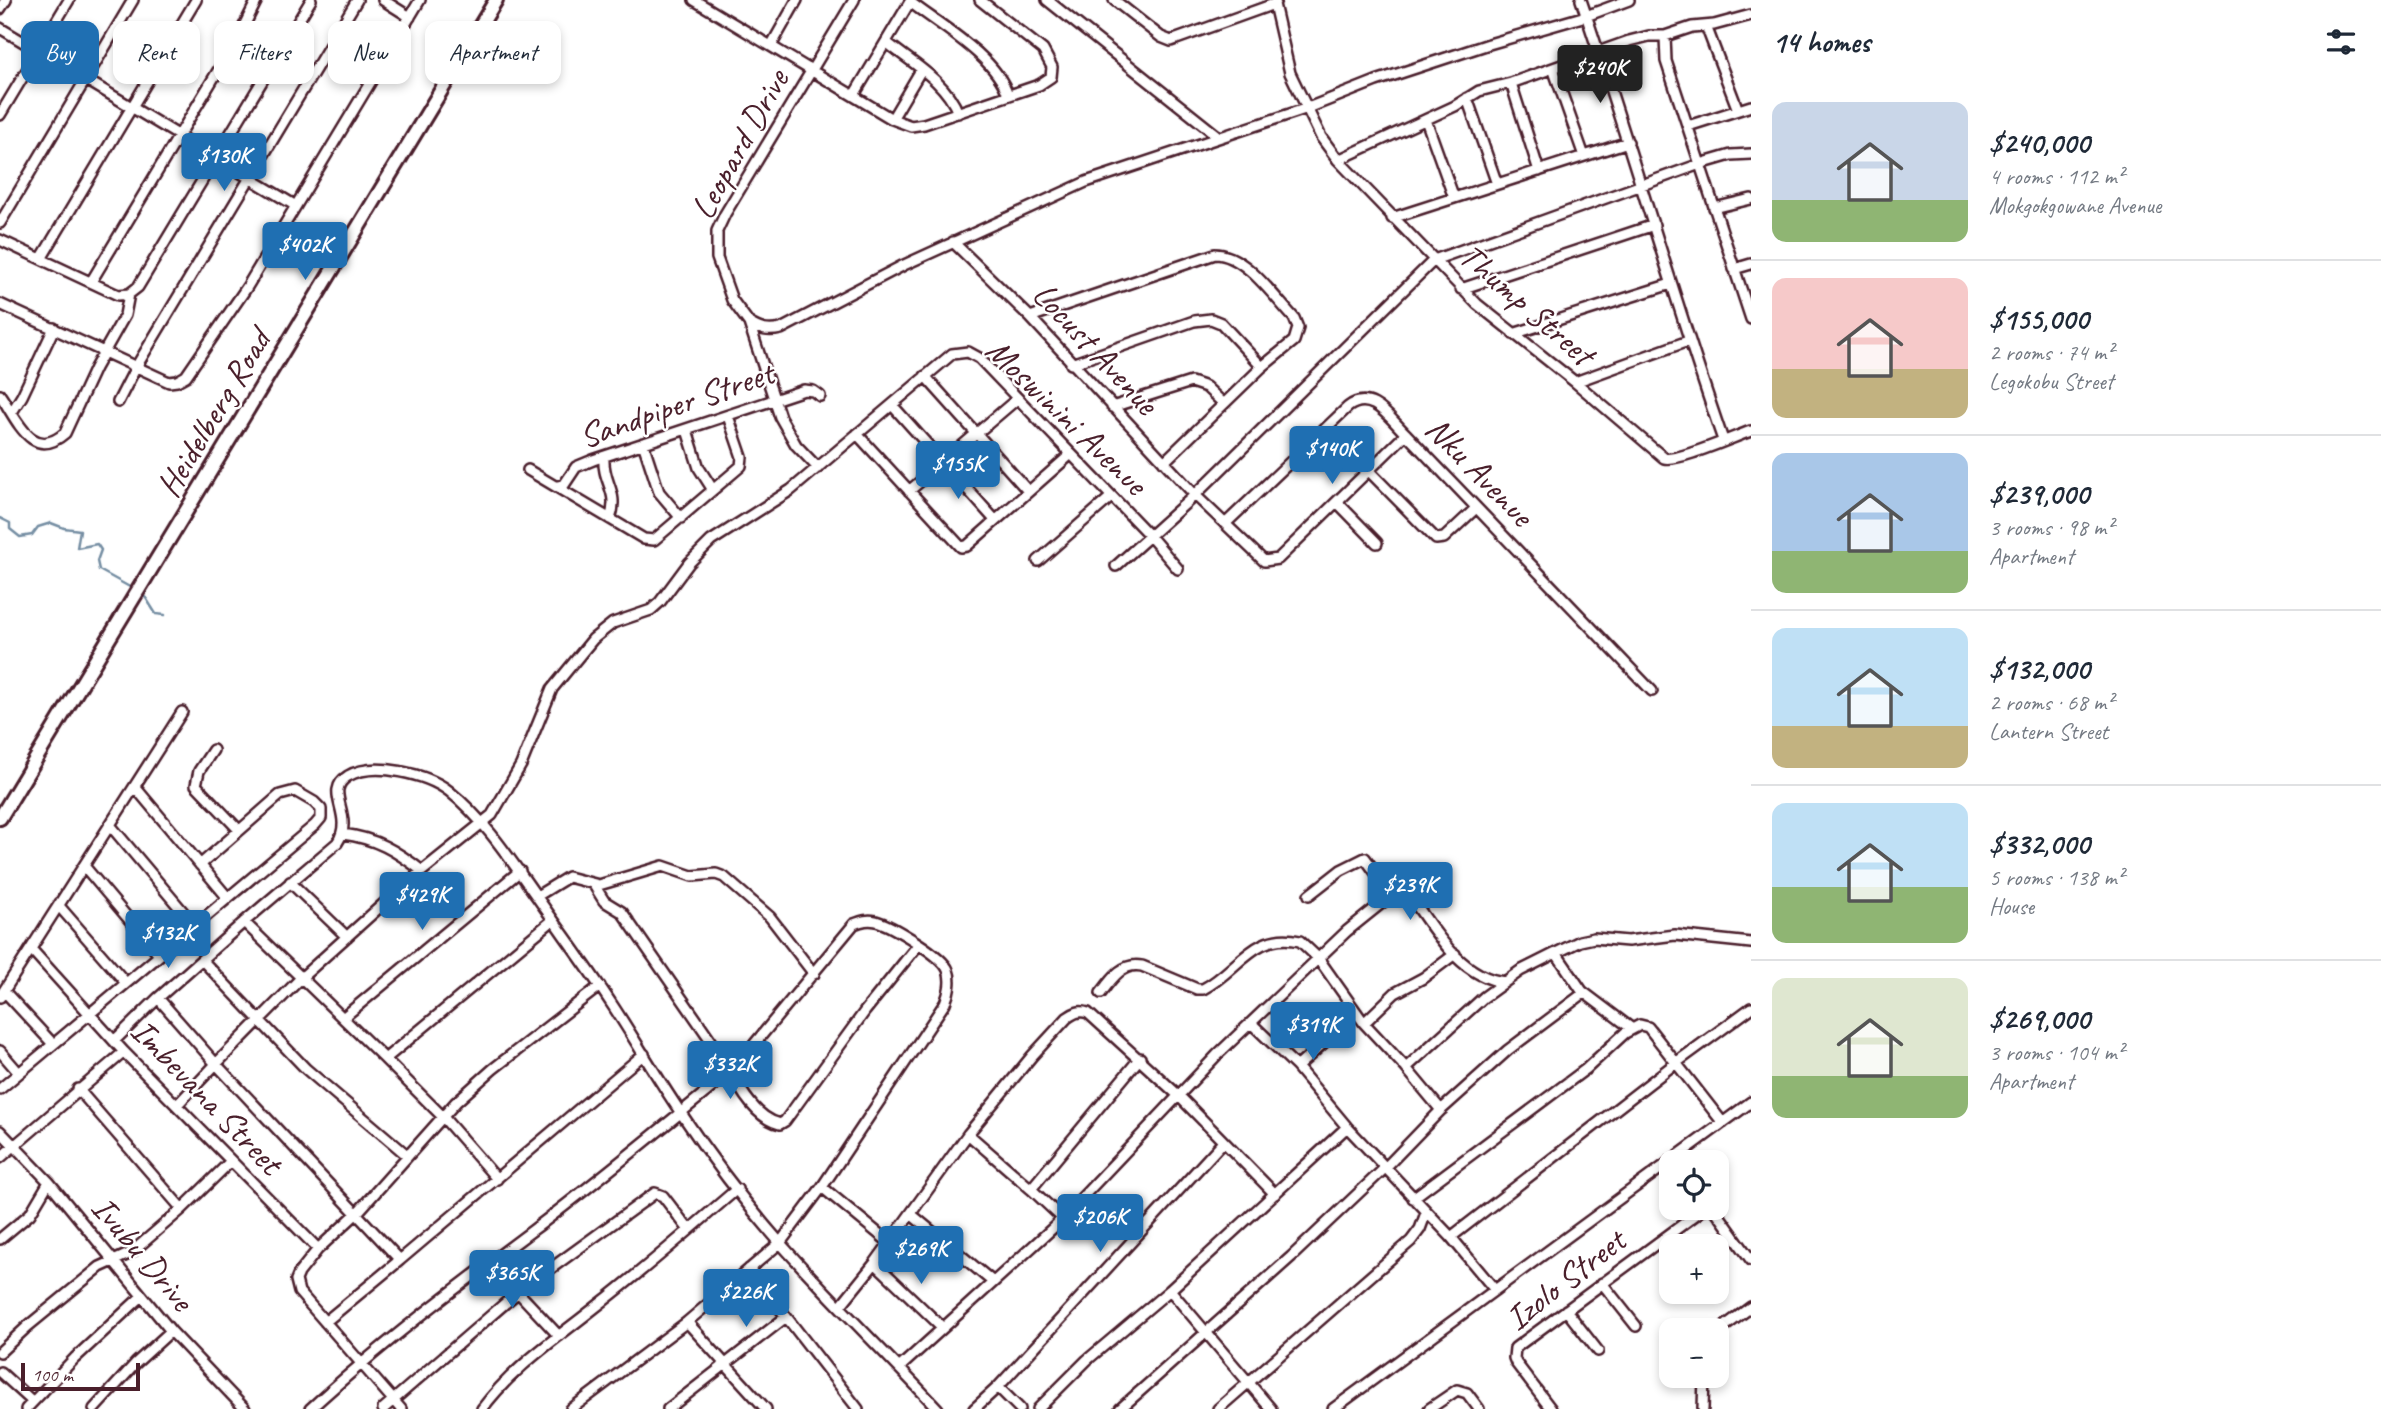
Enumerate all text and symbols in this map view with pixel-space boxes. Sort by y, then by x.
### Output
chip: Buy [21,21,99,84]
chip: Rent [113,21,200,84]
chip: Filters [214,21,314,84]
chip: New [328,21,411,84]
chip: Apartment [425,21,561,84]
text: 14 homes [1772,23,1870,61]
icon: filters [2322,23,2360,61]
pin: $240K [1551,46,1649,105]
text: $240K [1573,53,1627,82]
street label: Leopard Drive [680,59,800,227]
text: $240,000 [1989,124,2089,162]
icon: home [1828,130,1912,214]
pin: $130K [175,134,273,193]
text: $130K [197,141,251,170]
text: 4 rooms · 112 m² [1989,162,2124,191]
text: Mokgokgowane Avenue [1989,191,2161,220]
pin: $402K [256,222,354,282]
text: $402K [278,230,332,259]
street label: Thump Street [1450,233,1607,378]
street label: Locust Avenue [1023,273,1170,426]
text: $155,000 [1989,300,2088,338]
icon: home [1828,306,1912,390]
street label: Heidelberg Road [146,317,284,505]
street label: Moswinini Avenue [976,328,1159,507]
text: 2 rooms · 74 m² [1989,338,2113,367]
street label: Sandpiper Street [573,349,782,459]
text: Legokobu Street [1989,367,2113,396]
street label: Nku Avenue [1416,407,1545,538]
pin: $140K [1283,426,1381,486]
text: $140K [1305,434,1359,463]
pin: $155K [909,442,1007,501]
text: $155K [932,449,984,478]
text: $239,000 [1989,475,2089,513]
icon: home [1828,481,1912,565]
text: 3 rooms · 98 m² [1989,513,2113,542]
text: Apartment [1989,542,2074,571]
text: $132,000 [1989,650,2089,688]
icon: home [1828,656,1912,740]
text: 2 rooms · 68 m² [1989,688,2113,717]
text: Lantern Street [1989,717,2108,746]
text: $332,000 [1989,825,2089,863]
icon: home [1828,831,1912,915]
pin: $239K [1361,862,1459,922]
text: 5 rooms · 138 m² [1989,863,2124,892]
text: $239K [1384,870,1436,899]
pin: $429K [373,872,471,932]
text: $429K [396,880,448,909]
text: House [1989,892,2034,921]
pin: $132K [119,911,217,970]
text: $132K [141,918,195,947]
text: $269,000 [1989,1000,2090,1038]
pin: $319K [1264,1002,1362,1062]
icon: home [1828,1006,1912,1090]
street label: Imbevana Street [121,1009,295,1186]
text: $319K [1287,1010,1339,1039]
text: 3 rooms · 104 m² [1989,1038,2124,1067]
pin: $332K [681,1042,779,1101]
text: $332K [703,1049,757,1078]
text: Apartment [1989,1067,2074,1096]
map controls [1659,1150,1729,1388]
button: locate [1659,1150,1729,1220]
street label: Ivubu Drive [81,1186,206,1322]
pin: $206K [1051,1194,1149,1254]
text: $206K [1073,1202,1127,1231]
street label: Izolo Street [1496,1216,1637,1340]
pin: $269K [872,1226,970,1286]
text: $269K [894,1234,948,1263]
button: + [1659,1234,1729,1304]
pin: $365K [463,1250,561,1310]
text: $365K [485,1258,539,1287]
pin: $226K [697,1270,795,1329]
text: $226K [719,1277,773,1306]
button: − [1659,1318,1729,1388]
scale bar [21,1360,140,1392]
text: 100 m [32,1363,73,1387]

